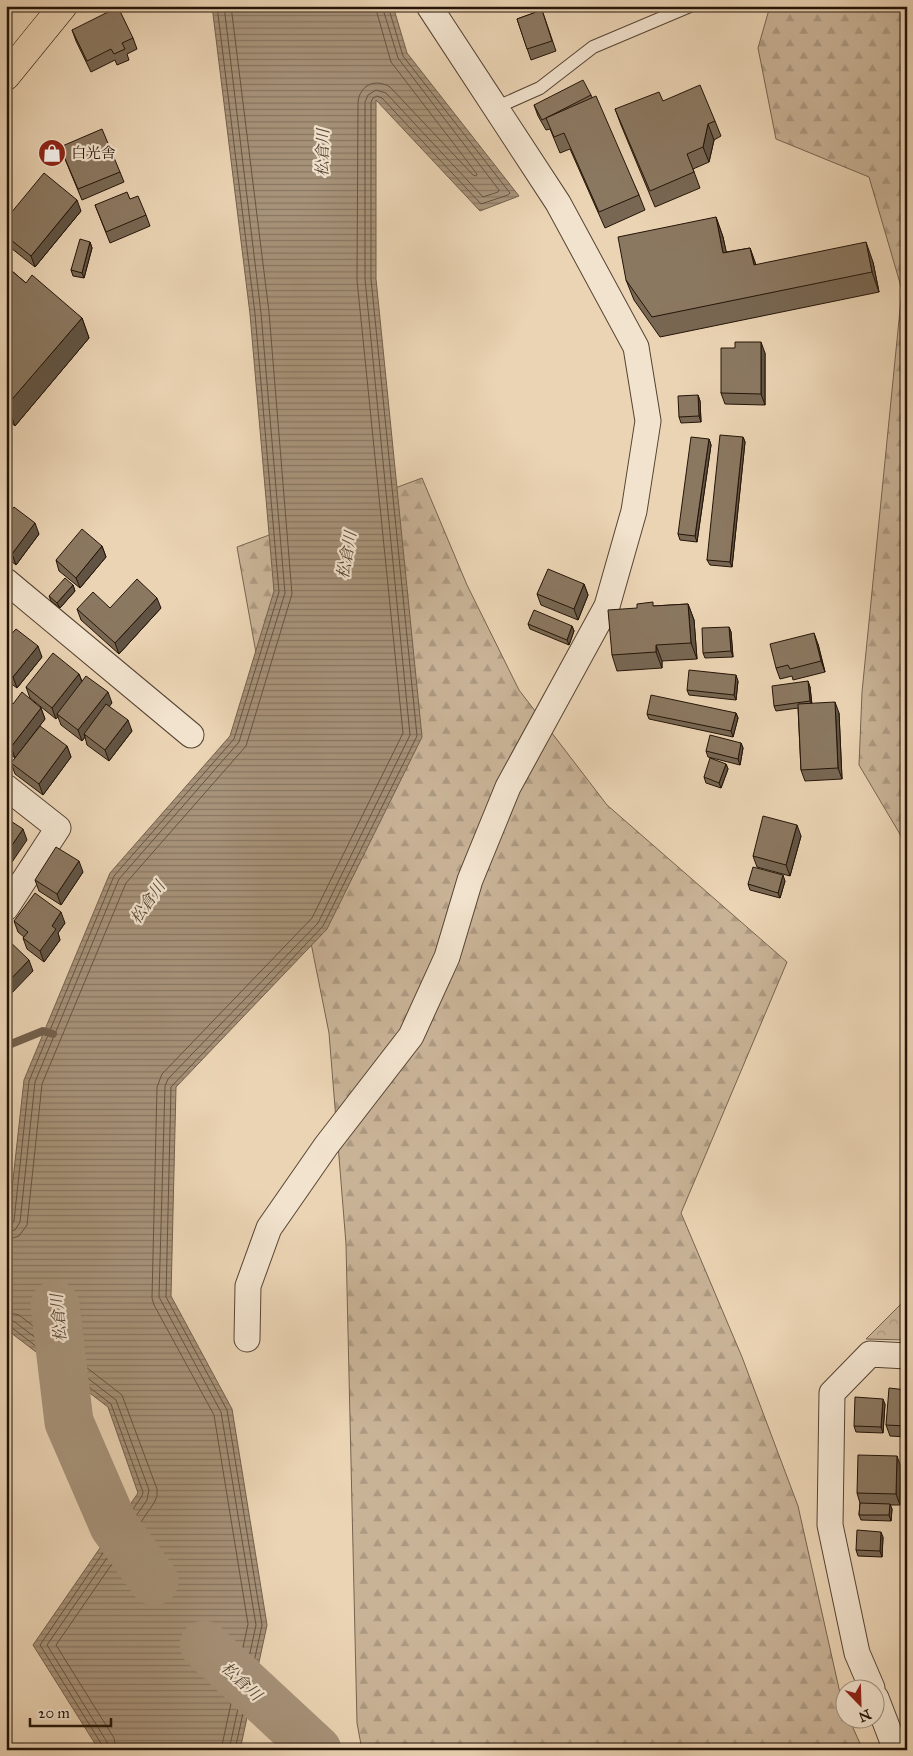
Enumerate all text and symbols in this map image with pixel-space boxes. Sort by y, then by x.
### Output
water label: 松倉川 [313,127,332,177]
shop icon: 白光舎 [37,138,67,168]
place label: 白光舎 [71,144,116,162]
water label: 松倉川 [333,528,360,580]
water label: 松倉川 [126,876,170,927]
water label: 松倉川 [47,1291,70,1343]
water label: 松倉川 [218,1658,267,1706]
north arrow [836,1678,886,1728]
scale bar [30,1696,111,1728]
text: 20 m [38,1704,70,1722]
text: N [856,1705,874,1726]

